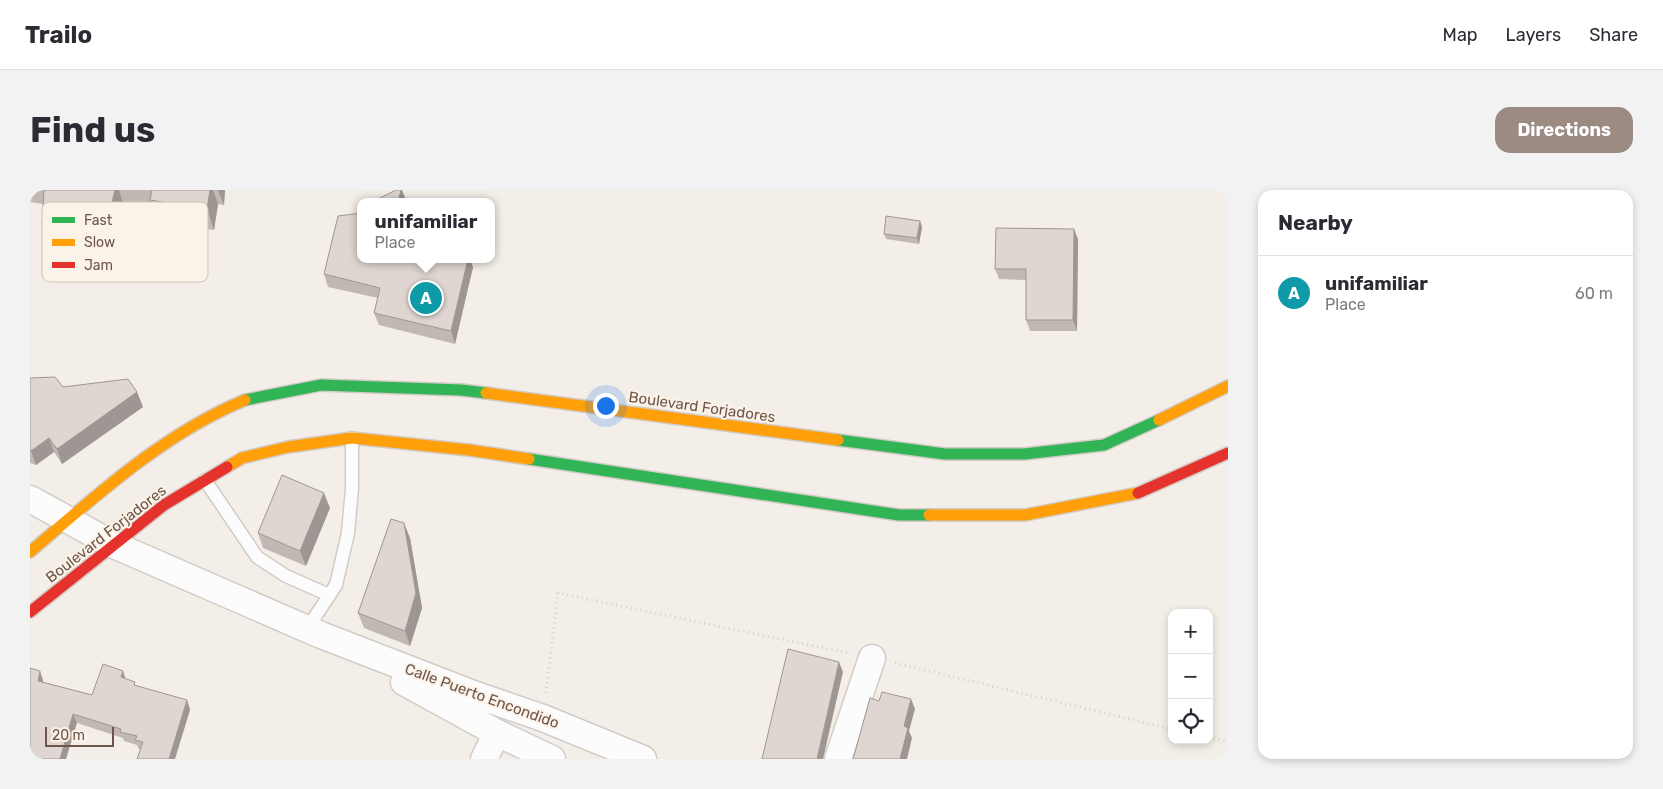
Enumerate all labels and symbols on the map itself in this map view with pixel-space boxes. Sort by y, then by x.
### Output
legend [42,202,208,282]
text: Fast [84,212,113,229]
text: Slow [84,234,115,251]
text: Jam [84,257,113,274]
pin: A [410,279,442,317]
street label: Boulevard Forjadores [627,388,777,426]
your location [593,393,619,419]
street label: Boulevard Forjadores [42,481,170,587]
street label: Calle Puerto Encondido [402,660,562,732]
scale bar [45,724,114,747]

